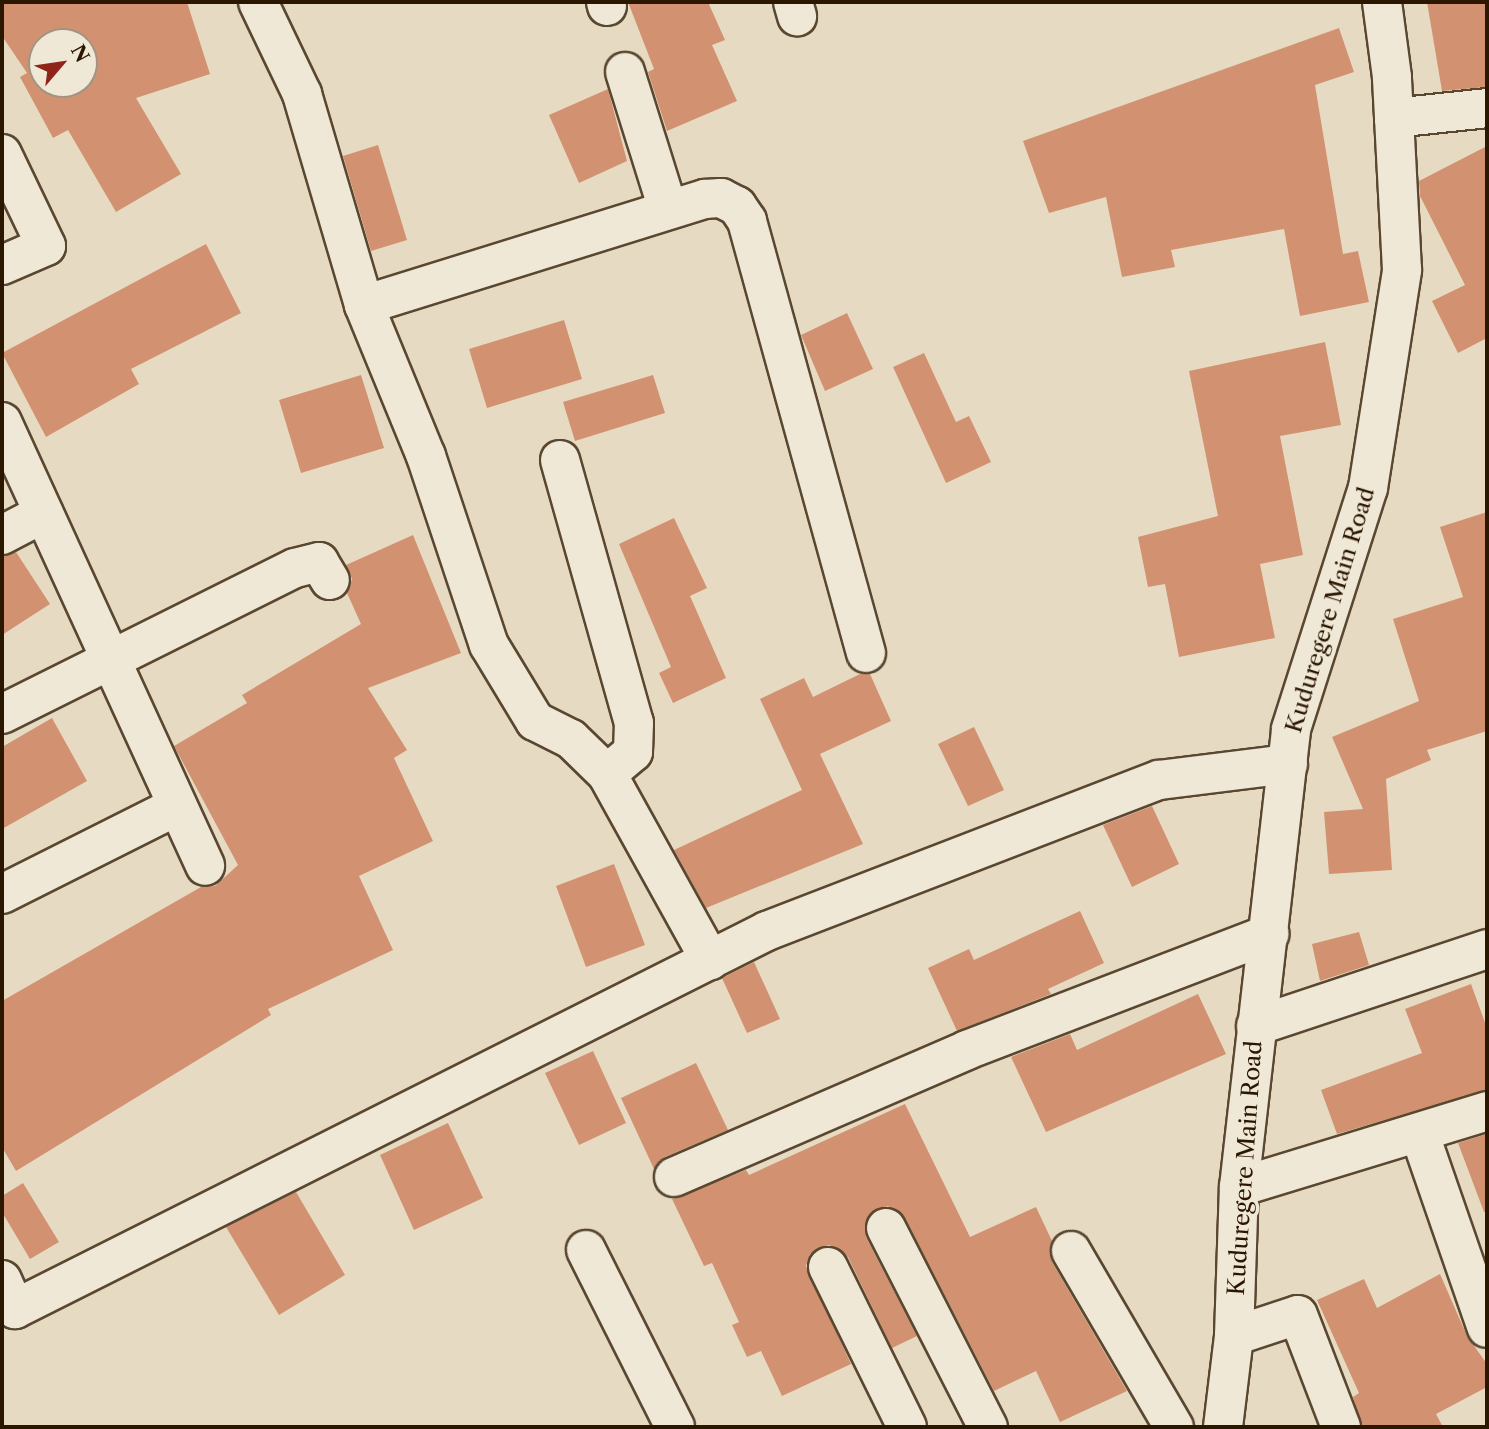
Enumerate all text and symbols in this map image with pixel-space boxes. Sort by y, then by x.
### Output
north arrow [28,28,98,98]
text: N [66,41,94,66]
street label: Kuduregere Main Road [1279,484,1381,736]
street label: Kuduregere Main Road [1222,1040,1268,1296]

